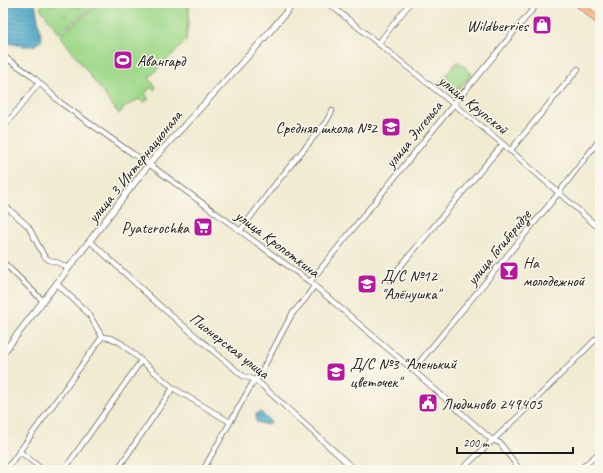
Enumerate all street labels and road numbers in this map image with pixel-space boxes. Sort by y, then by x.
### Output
street label: улица Крупской [434,70,513,140]
street label: улица Энгельса [380,96,448,173]
street label: улица 3 Интернационала [83,105,187,228]
street label: улица Гогиберидзе [462,204,536,290]
street label: улица Кропоткина [230,205,324,283]
street label: Пионерская улица [186,308,275,384]

